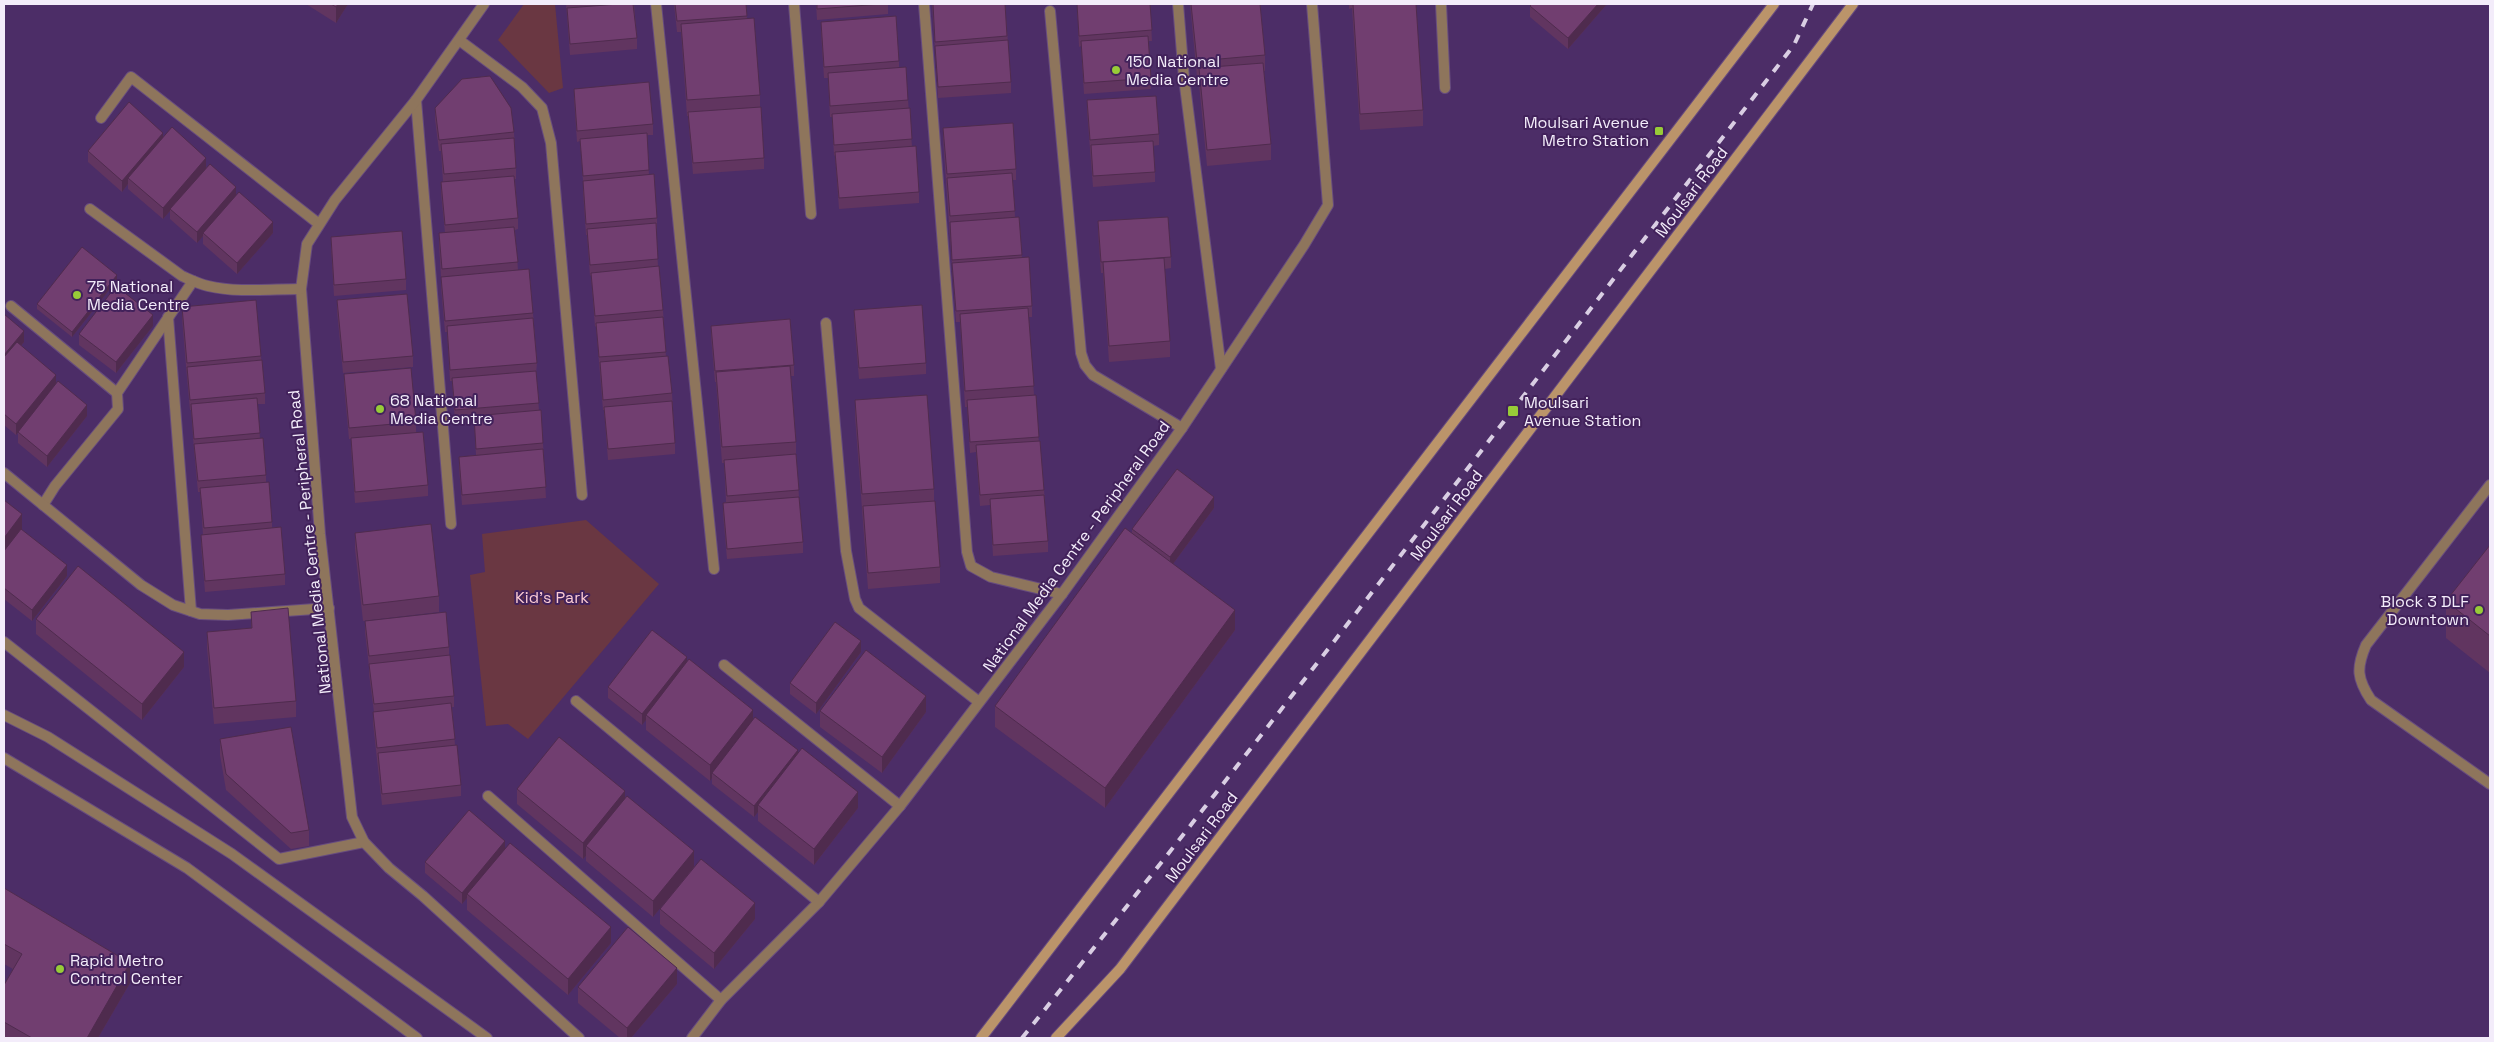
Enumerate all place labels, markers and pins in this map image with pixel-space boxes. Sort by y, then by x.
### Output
place label: 150 National Media Centre [1126,51,1229,90]
marker: 150 National Media Centre [1110,64,1122,76]
place label: Moulsari Avenue Metro Station [1524,112,1649,151]
marker: Moulsari Avenue Metro Station [1653,125,1665,137]
place label: 75 National Media Centre [87,276,190,315]
marker: 75 National Media Centre [71,289,83,301]
place label: 68 National Media Centre [390,390,493,429]
place label: Moulsari Avenue Station [1524,392,1641,431]
marker: 68 National Media Centre [374,403,386,415]
marker: Moulsari Avenue Station [1506,404,1520,418]
place label: Block 3 DLF Downtown [2381,591,2469,630]
marker: Block 3 DLF Downtown [2473,604,2485,616]
place label: Rapid Metro Control Center [70,950,183,989]
marker: Rapid Metro Control Center [54,963,66,975]

